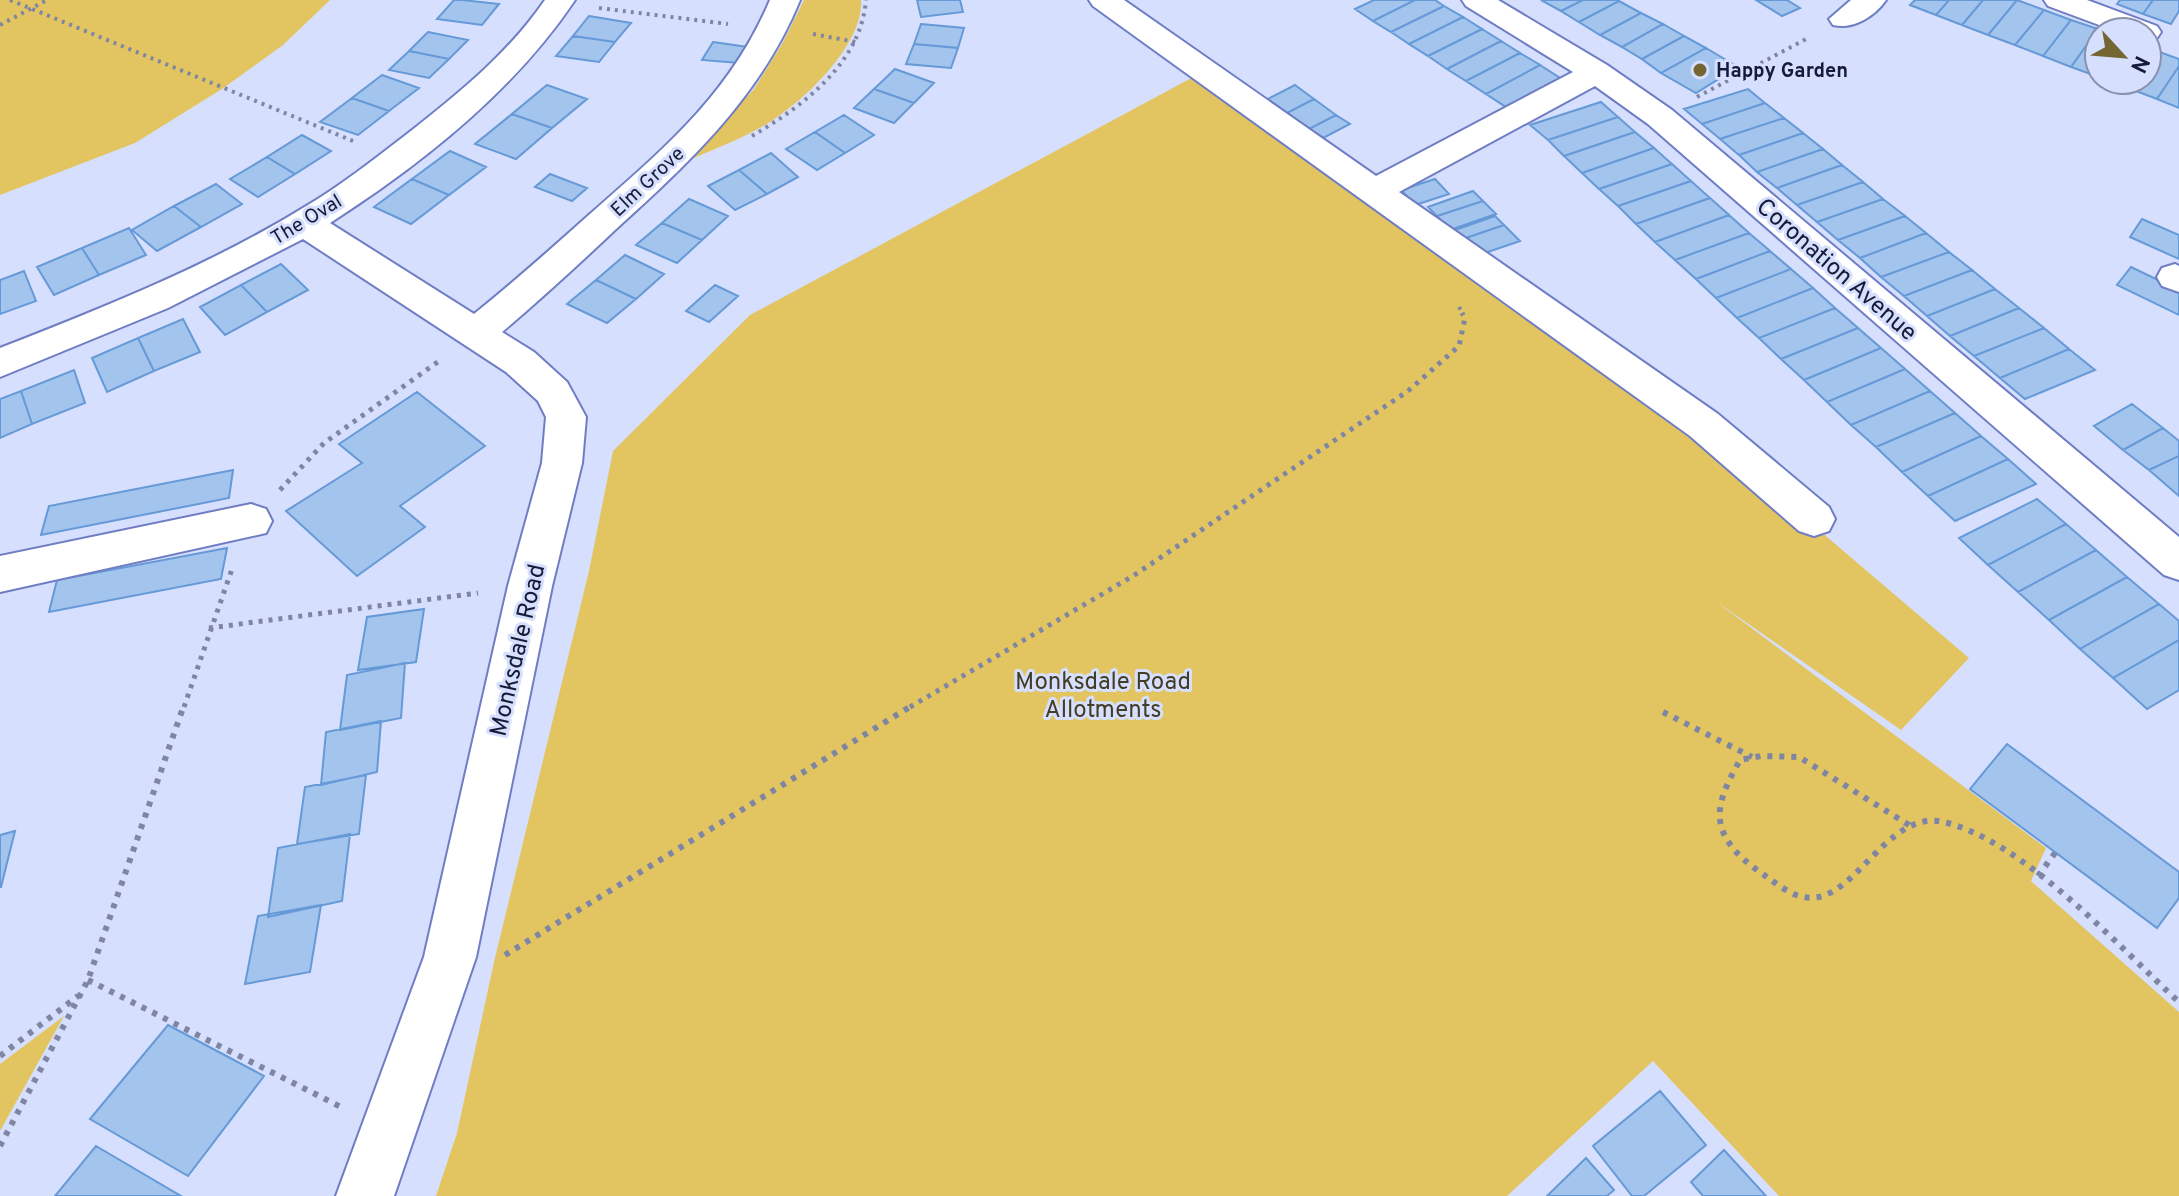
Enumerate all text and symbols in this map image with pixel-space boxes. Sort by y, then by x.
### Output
north arrow [2083,16,2163,96]
text: N [2123,51,2154,77]
place label: Happy Garden [1716,59,1848,85]
marker: Happy Garden [1691,61,1709,79]
street label: Elm Grove [606,142,691,223]
street label: The Oval [267,189,347,252]
street label: Coronation Avenue [1749,193,1922,348]
street label: Monksdale Road [485,561,553,740]
park label: Monksdale Road Allotments [1015,668,1191,726]

